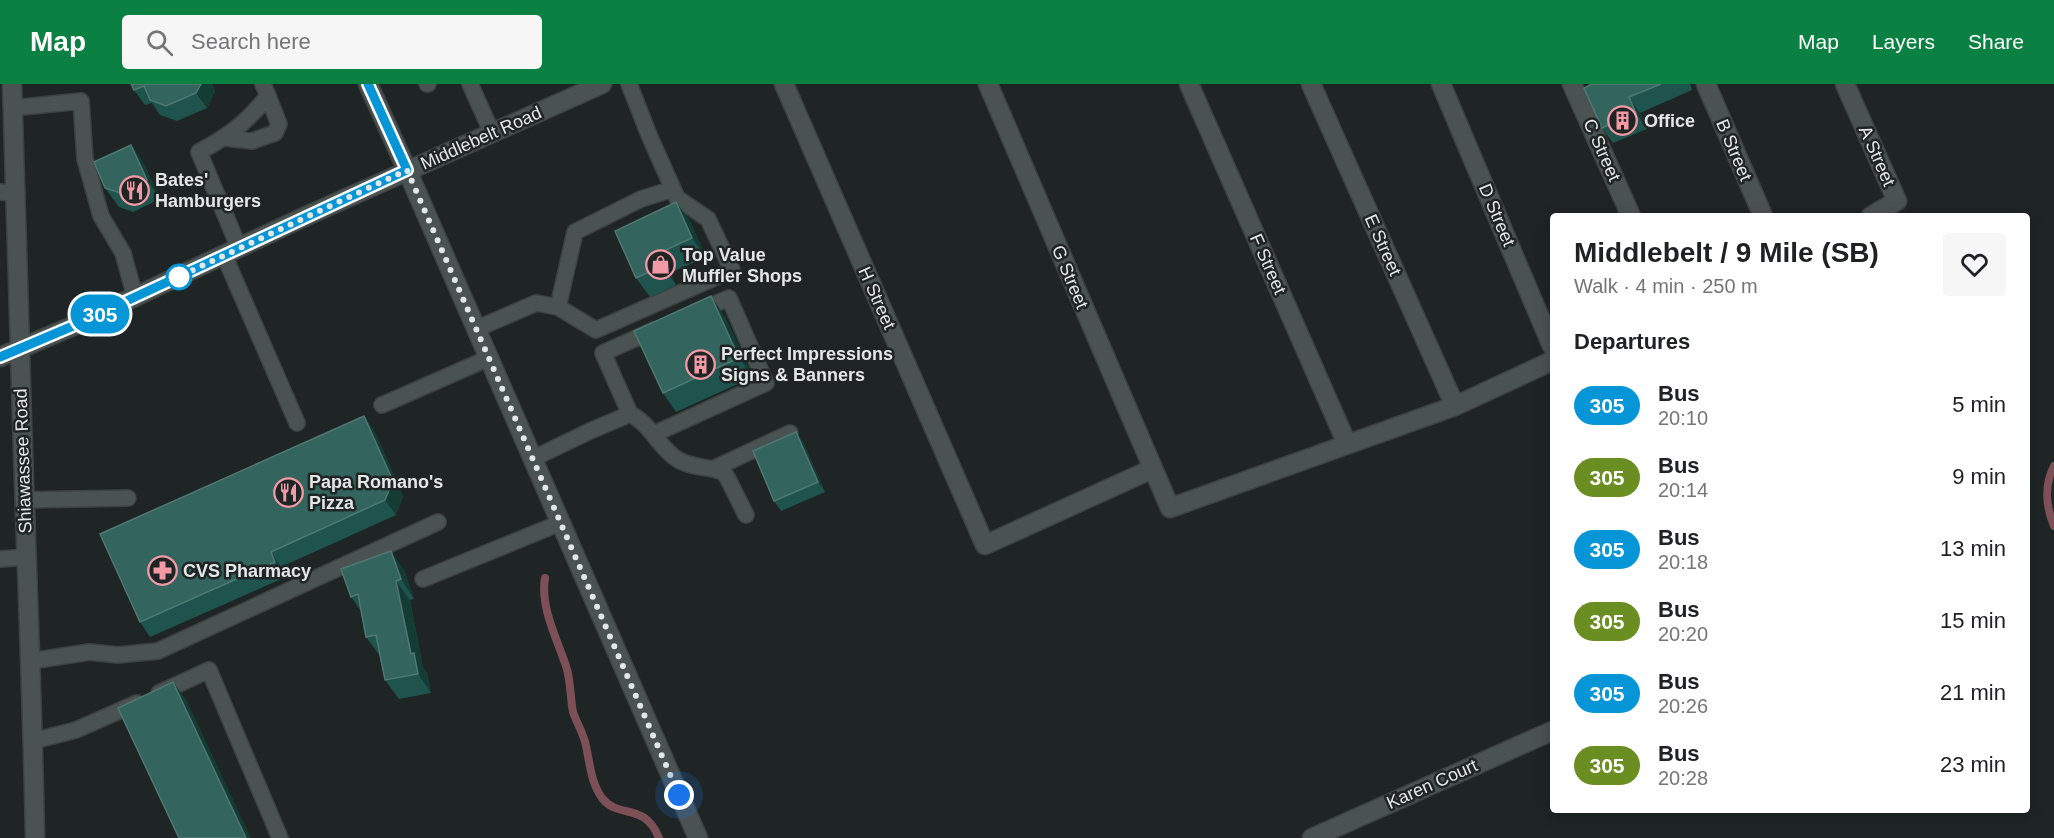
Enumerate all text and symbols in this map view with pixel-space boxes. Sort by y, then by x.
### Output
search box [122,15,542,69]
text: Map [30,26,86,57]
icon: search [143,26,176,59]
text: Search here [191,29,311,54]
text: Map [1798,30,1839,53]
text: Layers [1872,30,1935,53]
text: Share [1968,30,2024,53]
street label: Middlebelt Road [418,102,544,174]
building icon: Office [1607,105,1639,137]
place label: Office [1644,111,1695,131]
street label: C Street [1579,116,1625,184]
street label: B Street [1712,116,1756,184]
street label: A Street [1855,123,1899,189]
place label: Bates' Hamburgers [155,170,261,211]
restaurant icon: Bates' Hamburgers [118,174,150,206]
street label: D Street [1475,181,1519,249]
street label: E Street [1361,211,1405,279]
street label: F Street [1246,231,1290,297]
button: heart [1943,233,2006,296]
text: Middlebelt / 9 Mile (SB) [1574,237,1879,268]
street label: G Street [1048,242,1092,312]
place label: Top Value Muffler Shops [682,245,802,286]
shop icon: Top Value Muffler Shops [645,249,677,281]
unlabelled marker [166,264,192,290]
street label: H Street [854,264,900,332]
text: Walk · 4 min · 250 m [1574,275,1758,297]
line badge: 305 [66,294,134,334]
text: 305 [82,303,118,326]
text: Departures [1574,329,1690,354]
place label: Perfect Impressions Signs & Banners [721,344,893,385]
building icon: Perfect Impressions Signs & Banners [684,348,716,380]
text: Bus [1658,381,1700,406]
street label: Shiawassee Road [10,388,36,534]
text: 5 min [1952,392,2006,417]
text: 305 [1589,394,1625,417]
text: 20:10 [1658,407,1708,429]
text: Bus [1658,453,1700,478]
text: 9 min [1952,464,2006,489]
text: 305 [1589,466,1625,489]
place label: Papa Romano's Pizza [309,472,443,513]
restaurant icon: Papa Romano's Pizza [272,476,304,508]
text: 20:14 [1658,479,1708,501]
text: Bus [1658,525,1700,550]
text: 13 min [1940,536,2006,561]
text: 305 [1589,538,1625,561]
text: 20:18 [1658,551,1708,573]
pharmacy icon: CVS Pharmacy [146,555,178,587]
place label: CVS Pharmacy [183,561,311,581]
text: Bus [1658,597,1700,622]
text: 15 min [1940,608,2006,633]
text: 305 [1589,610,1625,633]
text: 20:20 [1658,623,1708,645]
text: Bus [1658,669,1700,694]
text: 21 min [1940,680,2006,705]
text: 305 [1589,682,1625,705]
text: 20:26 [1658,695,1708,717]
text: Bus [1658,741,1700,766]
text: 23 min [1940,752,2006,777]
text: 305 [1589,754,1625,777]
street label: Karen Court [1384,755,1480,813]
text: 20:28 [1658,767,1708,789]
your location [664,780,694,810]

